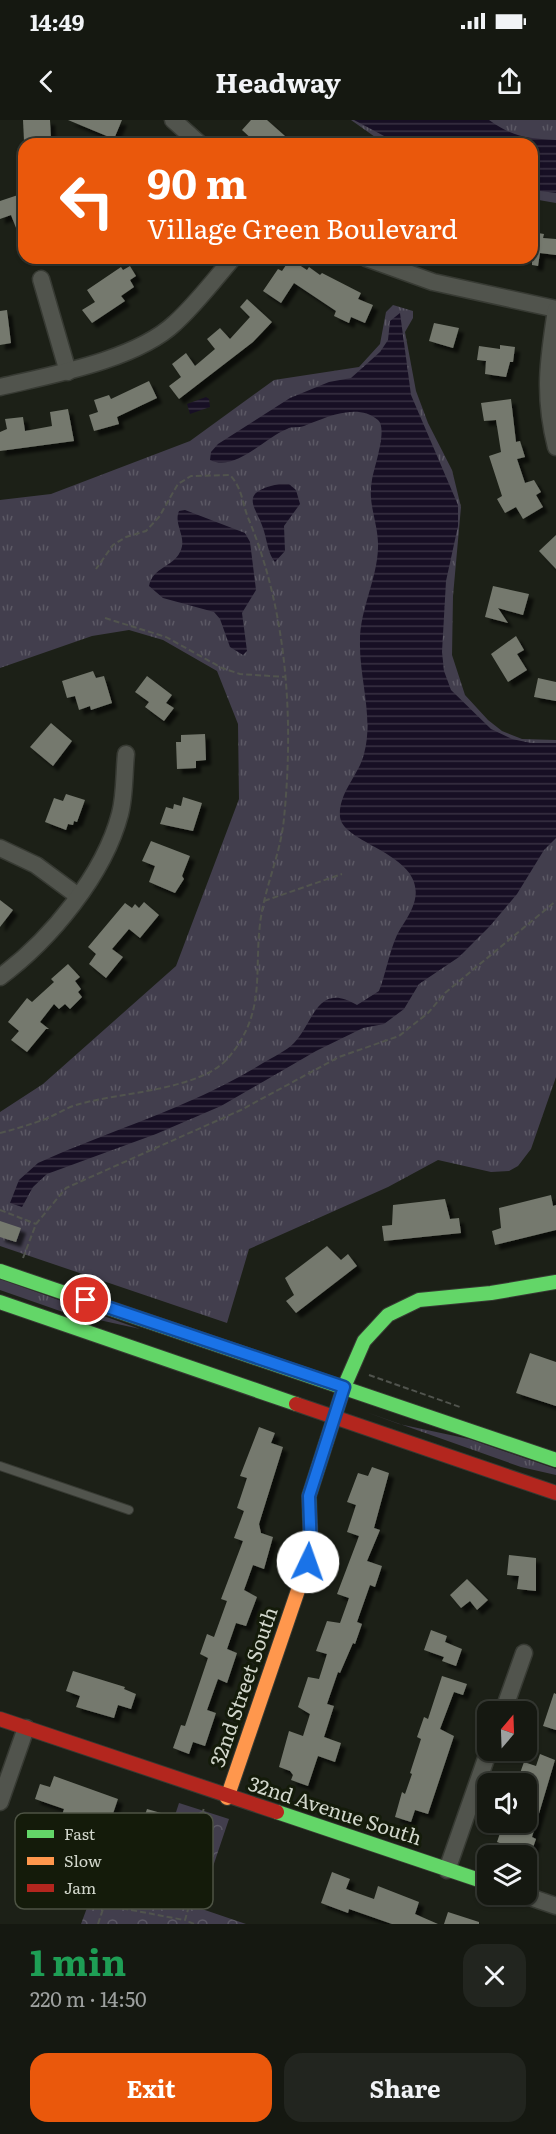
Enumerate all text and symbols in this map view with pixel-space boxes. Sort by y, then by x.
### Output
text: 14:49 [30,5,84,38]
text: Headway [215,61,341,101]
icon: back [30,65,63,98]
icon: share [493,65,526,98]
text: 90 m [147,150,247,212]
icon: left [48,162,126,240]
text: Village Green Boulevard [147,207,458,247]
pin [60,1274,111,1325]
icon: arrive [69,1283,102,1316]
position arrow [276,1530,340,1594]
street label: 32nd Street South [201,1602,284,1771]
north arrow [477,1701,537,1761]
map controls [477,1701,537,1905]
street label: 32nd Avenue South [245,1767,426,1851]
button: sound [477,1773,537,1833]
legend [15,1813,213,1909]
text: Fast [64,1821,96,1845]
button: layers [477,1845,537,1905]
text: Slow [64,1848,102,1872]
text: Jam [64,1875,97,1899]
text: 1 min [30,1934,126,1987]
button: close [463,1944,526,2007]
text: 220 m · 14:50 [30,1983,147,2013]
button: Exit [30,2053,272,2122]
button: Share [284,2053,526,2122]

